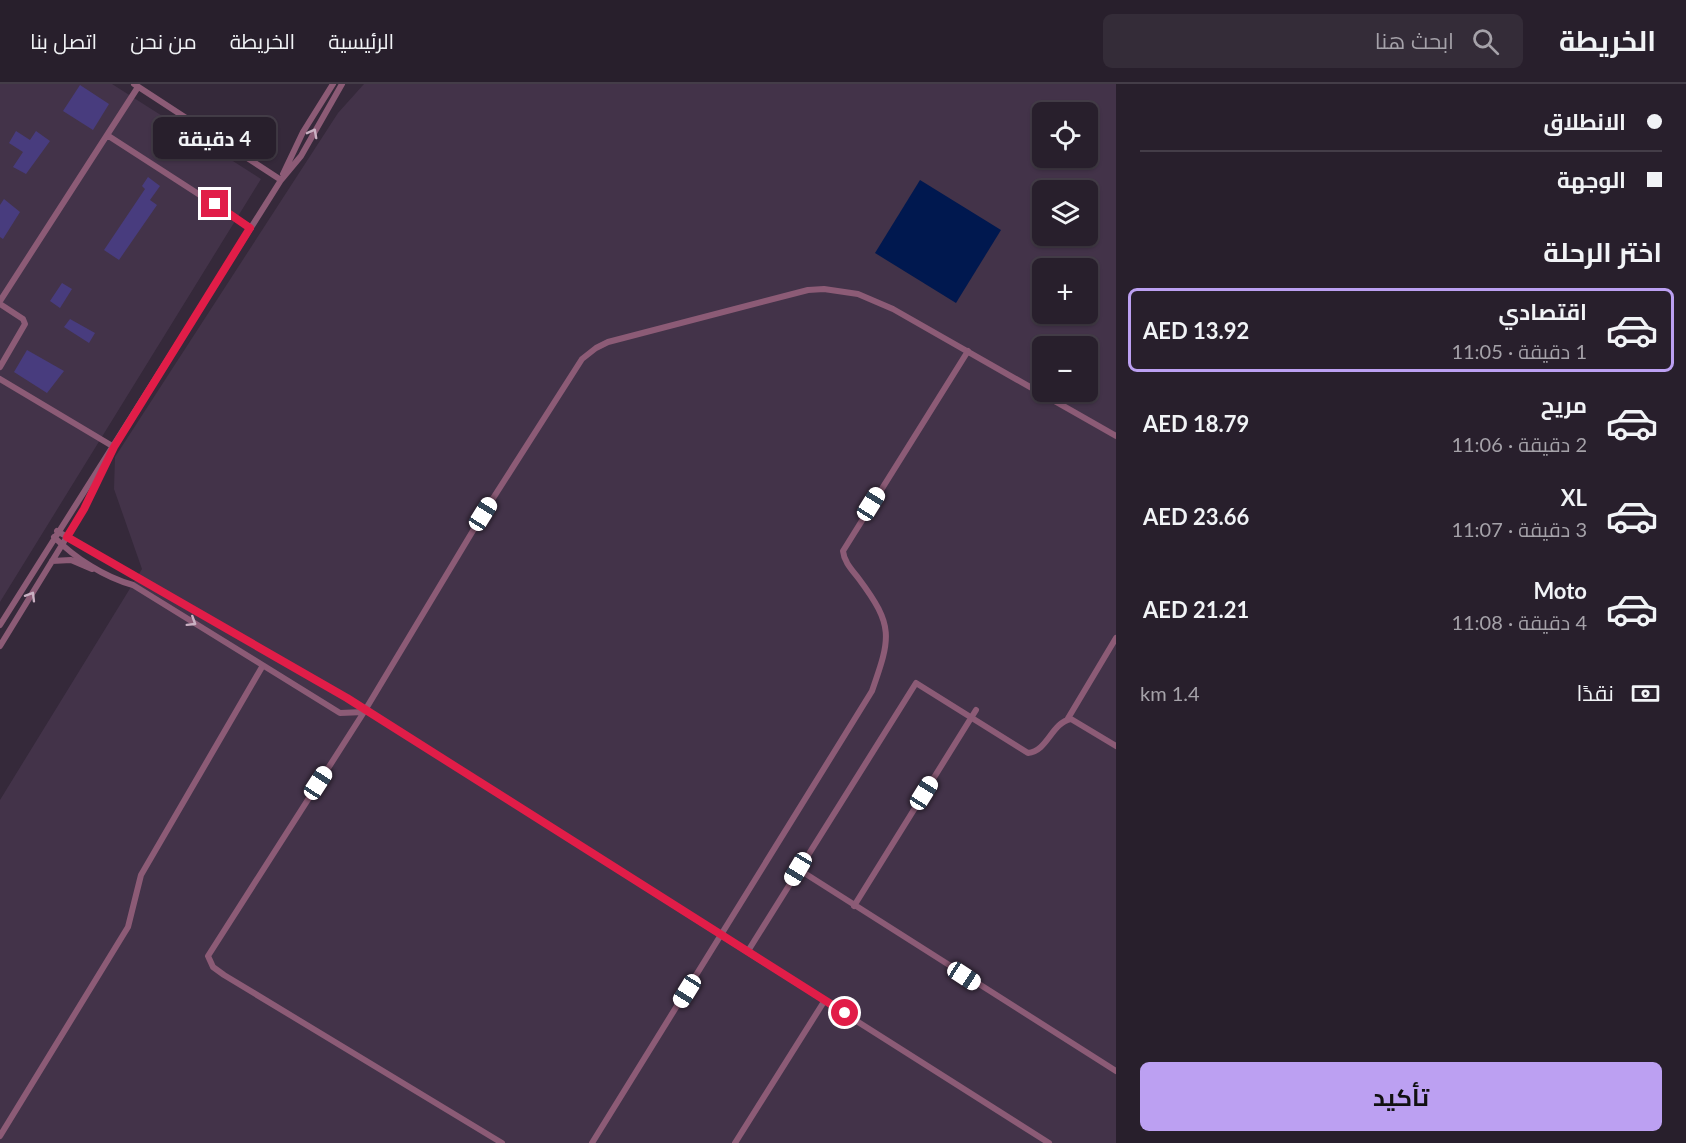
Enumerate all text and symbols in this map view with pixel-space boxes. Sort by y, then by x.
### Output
search box [1103,14,1523,68]
text: الخريطة [1559,23,1656,57]
icon: search [1469,25,1502,58]
text: ابحث هنا [1375,27,1454,54]
text: اتصل بنا [30,28,97,53]
text: من نحن [130,28,197,53]
text: الخريطة [230,28,295,53]
text: الرئيسية [328,28,394,53]
map controls [1032,102,1098,402]
button: locate [1032,102,1098,168]
text: الانطلاق [1543,108,1626,135]
callout: 4 دقيقة [154,117,276,159]
text: 4 دقيقة [178,126,251,150]
one-way arrow [306,129,317,139]
text: الوجهة [1557,166,1626,193]
button: layers [1032,180,1098,246]
route end [201,190,228,217]
text: اختر الرحلة [1543,235,1662,268]
button: + [1032,258,1098,324]
text: اقتصادي [1498,298,1587,325]
icon: car [1605,303,1659,357]
text: AED 13.92 [1143,317,1249,344]
button: − [1032,336,1098,402]
text: 1 دقيقة · 11:05 [1451,339,1587,363]
text: مريح [1541,391,1587,418]
icon: car [1605,396,1659,450]
text: AED 18.79 [1143,410,1249,437]
text: 2 دقيقة · 11:06 [1451,432,1587,456]
car [854,484,888,524]
text: XL [1561,484,1587,511]
icon: car [1605,489,1659,543]
car [466,494,500,534]
text: AED 23.66 [1143,503,1249,530]
text: 3 دقيقة · 11:07 [1451,517,1587,541]
text: Moto [1533,577,1587,604]
icon: car [1605,582,1659,636]
one-way arrow [23,592,34,603]
text: AED 21.21 [1143,596,1249,623]
text: 4 دقيقة · 11:08 [1451,610,1587,634]
one-way arrow [186,615,196,627]
icon: cash [1629,677,1662,710]
text: نقدًا [1576,679,1614,706]
text: 1.4 km [1140,681,1200,705]
car [301,763,335,803]
car [907,773,941,813]
car [781,849,815,889]
car [944,959,984,993]
car [670,971,704,1011]
route start [831,999,858,1026]
button: تأكيد [1140,1062,1662,1131]

